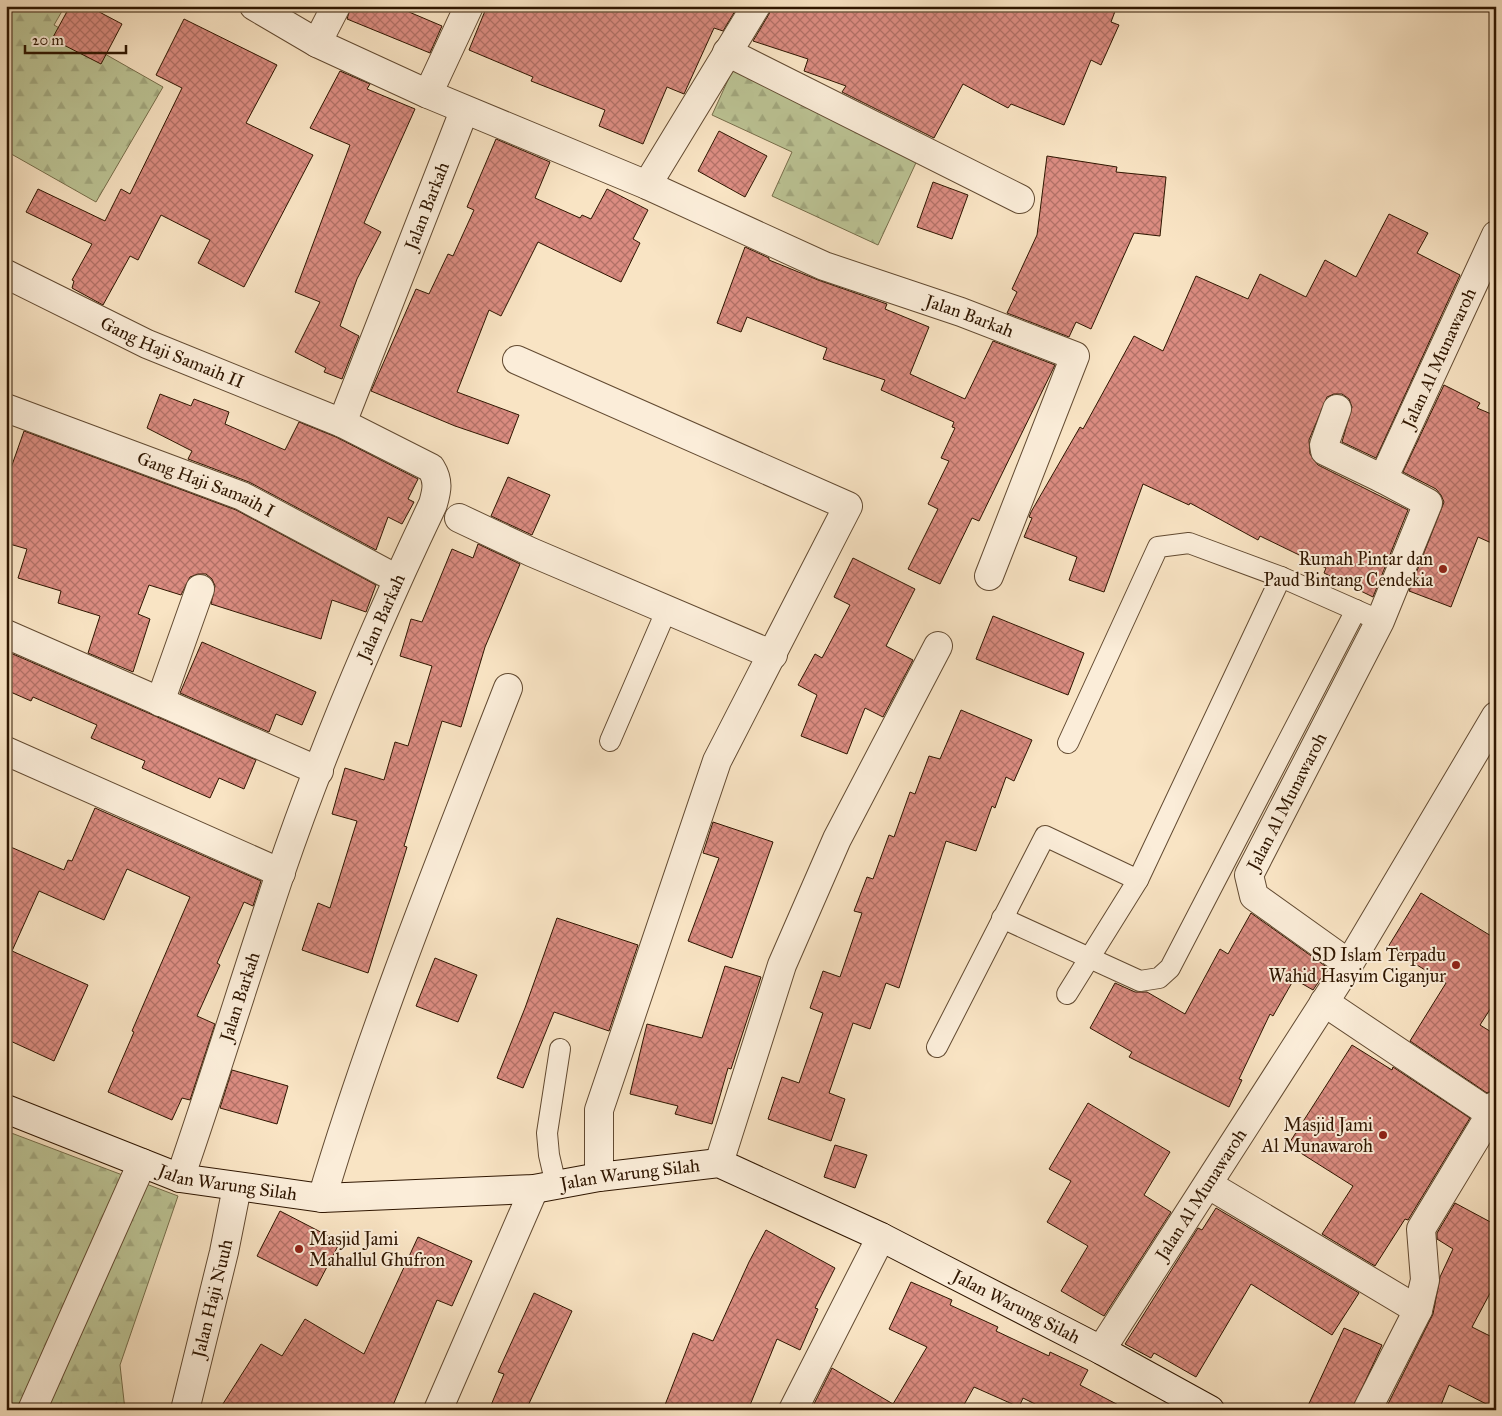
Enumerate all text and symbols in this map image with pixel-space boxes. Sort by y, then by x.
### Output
scale bar [25,22,126,54]
text: 20 m [32,31,64,49]
street label: Jalan Barkah [399,159,454,255]
street label: Jalan Al Munawaroh [1396,284,1481,434]
street label: Jalan Barkah [920,289,1017,342]
street label: Gang Haji Samaih II [97,312,248,393]
street label: Gang Haji Samaih I [134,447,279,523]
place label: Rumah Pintar dan Paud Bintang Cendekia [1264,548,1433,592]
marker: Rumah Pintar dan Paud Bintang Cendekia [1437,563,1449,575]
street label: Jalan Barkah [352,570,410,666]
street label: Jalan Al Munawaroh [1241,729,1331,876]
place label: SD Islam Terpadu Wahid Hasyim Ciganjur [1269,944,1446,988]
street label: Jalan Barkah [215,949,265,1046]
marker: SD Islam Terpadu Wahid Hasyim Ciganjur [1450,959,1462,971]
place label: Masjid Jami Al Munawaroh [1261,1114,1373,1157]
street label: Jalan Al Munawaroh [1150,1125,1251,1266]
marker: Masjid Jami Al Munawaroh [1377,1129,1389,1141]
street label: Jalan Warung Silah [556,1154,701,1196]
street label: Jalan Warung Silah [153,1159,299,1205]
place label: Masjid Jami Mahallul Ghufron [309,1228,445,1271]
street label: Jalan Haji Nuuh [187,1237,237,1362]
marker: Masjid Jami Mahallul Ghufron [293,1243,305,1255]
street label: Jalan Warung Silah [947,1264,1084,1348]

